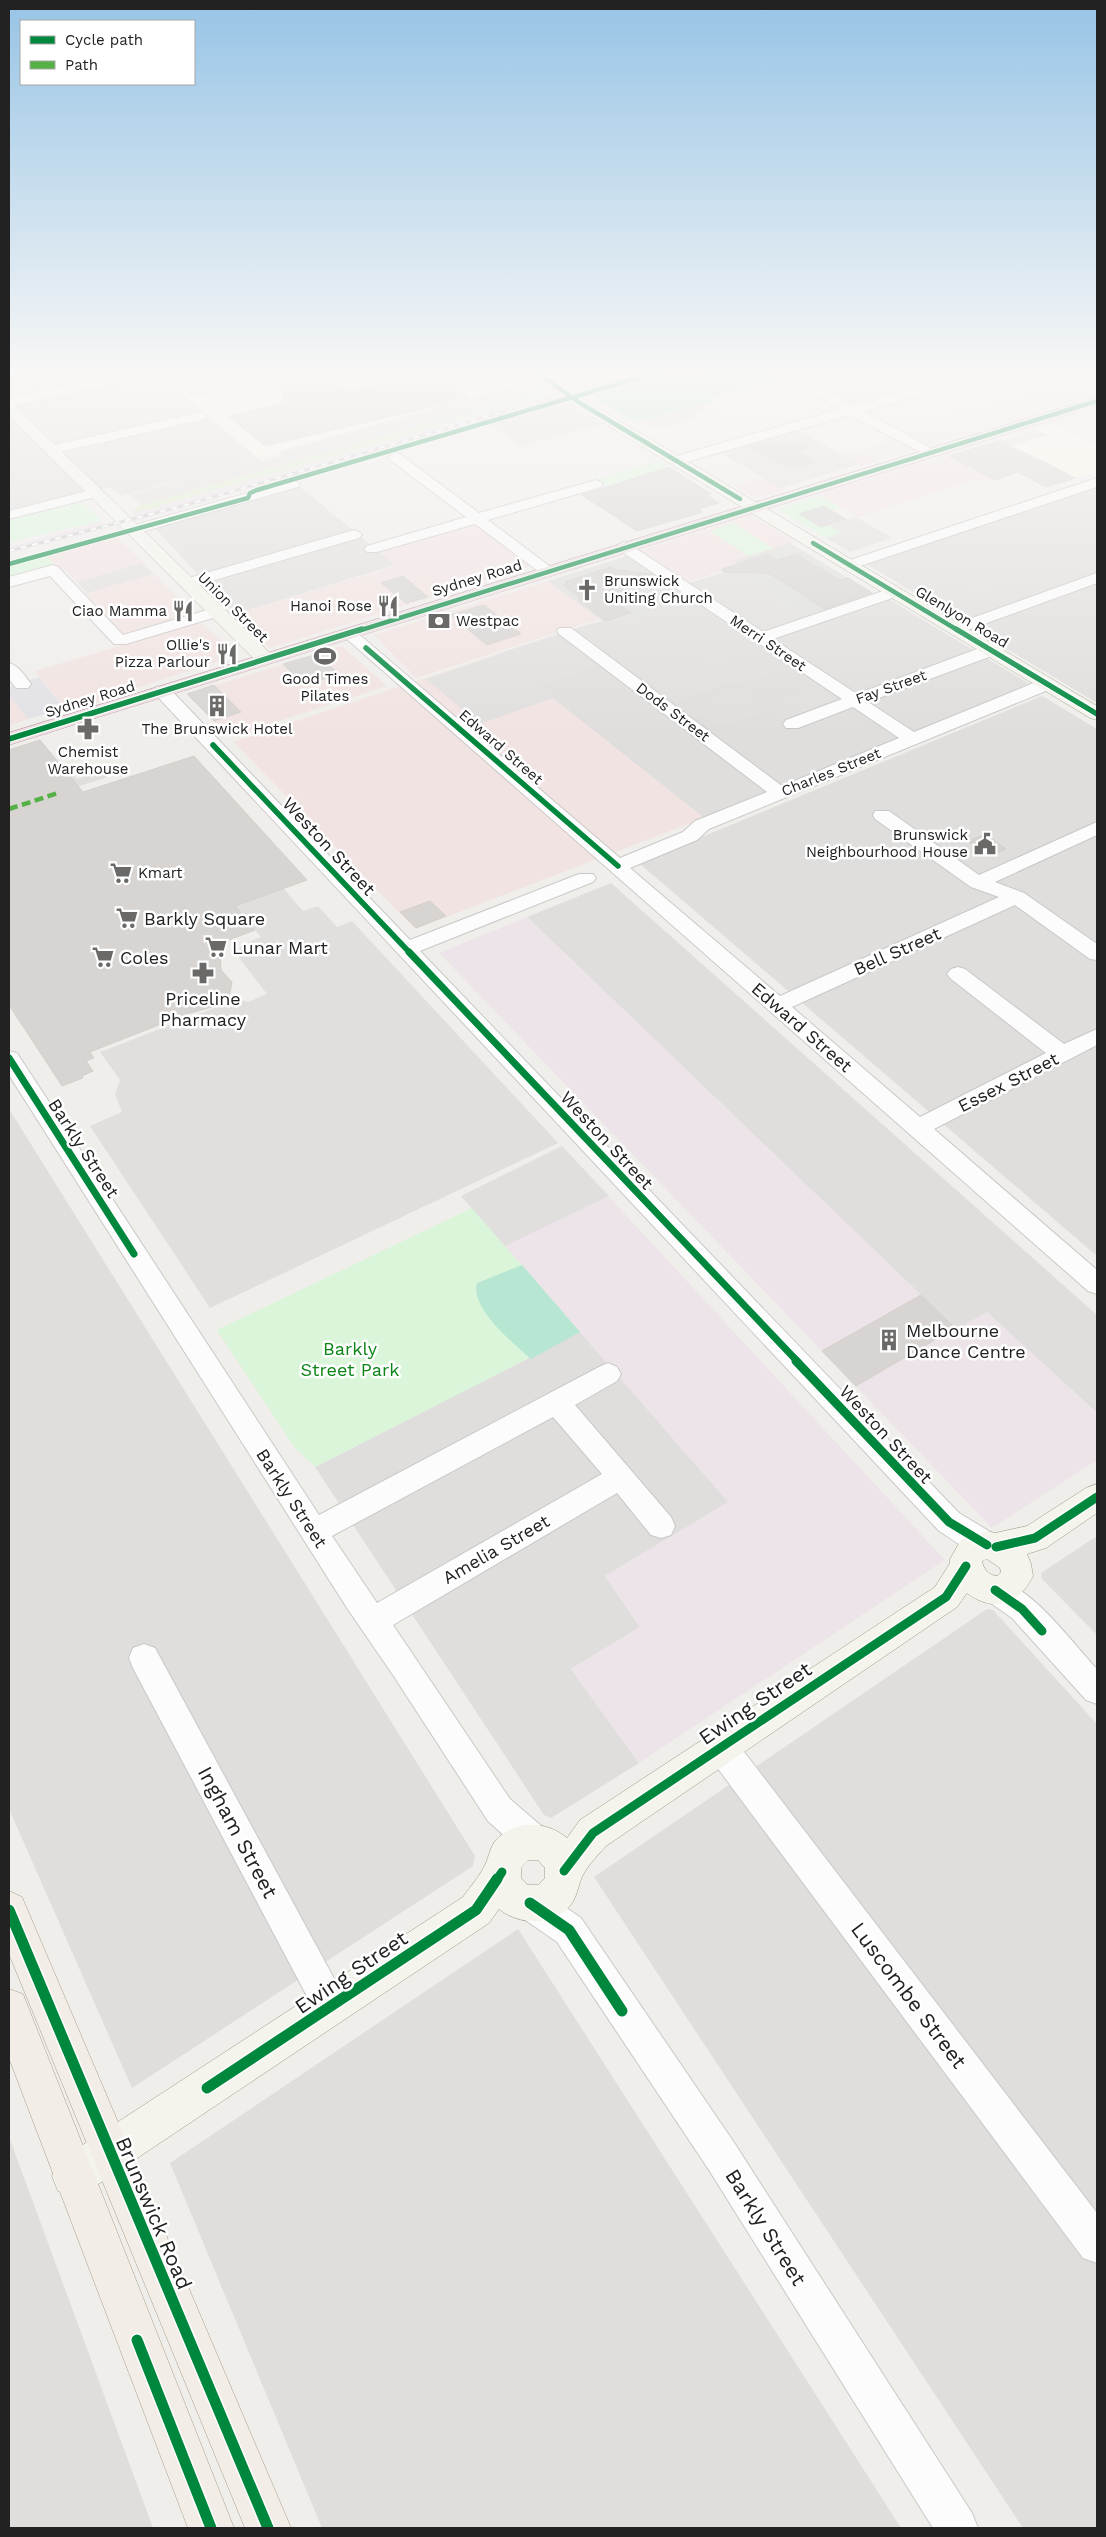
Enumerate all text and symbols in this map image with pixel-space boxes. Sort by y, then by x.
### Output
legend [20,20,195,85]
text: Cycle path [65,31,143,49]
text: Path [65,56,98,74]
street label: Sydney Road [430,556,524,600]
street label: Union Street [194,568,273,647]
place label: Brunswick Uniting Church [604,572,713,607]
church icon: Brunswick Uniting Church [574,577,600,603]
street label: Glenlyon Road [912,582,1012,652]
restaurant icon: Hanoi Rose [375,593,401,619]
place label: Hanoi Rose [290,597,372,615]
restaurant icon: Ciao Mamma [170,598,196,624]
place label: Ciao Mamma [72,602,167,620]
bank icon: Westpac [426,608,452,634]
street label: Merri Street [727,611,810,675]
place label: Westpac [456,612,519,630]
place label: Ollie's Pizza Parlour [115,636,210,671]
restaurant icon: Ollie's Pizza Parlour [214,641,240,667]
sports icon: Good Times Pilates [312,643,338,669]
street label: Fay Street [853,666,930,708]
place label: Good Times Pilates [282,670,368,705]
street label: Sydney Road [43,677,137,721]
street label: Dods Street [633,679,714,746]
building icon: The Brunswick Hotel [204,693,230,719]
street label: Edward Street [455,706,547,789]
pharmacy icon: Chemist Warehouse [75,716,101,742]
place label: The Brunswick Hotel [141,720,293,738]
place label: Chemist Warehouse [48,743,128,778]
street label: Charles Street [779,744,884,800]
street label: Weston Street [278,793,380,900]
place label: Brunswick Neighbourhood House [806,826,968,861]
public building icon: Brunswick Neighbourhood House [972,831,998,857]
supermarket icon: Kmart [108,860,134,886]
place label: Kmart [138,864,183,882]
supermarket icon: Barkly Square [114,905,140,931]
place label: Barkly Square [144,908,265,929]
street label: Bell Street [850,922,944,979]
supermarket icon: Lunar Mart [203,934,229,960]
place label: Lunar Mart [232,937,328,958]
supermarket icon: Coles [90,944,116,970]
place label: Coles [120,947,169,968]
pharmacy icon: Priceline Pharmacy [190,960,216,986]
street label: Edward Street [748,978,857,1077]
place label: Priceline Pharmacy [160,988,247,1030]
street label: Essex Street [954,1047,1062,1116]
street label: Weston Street [556,1087,658,1194]
street label: Barkly Street [44,1095,124,1202]
place label: Melbourne Dance Centre [906,1320,1026,1362]
building icon: Melbourne Dance Centre [876,1327,902,1353]
park label: Barkly Street Park [300,1338,400,1380]
street label: Weston Street [835,1381,937,1488]
street label: Barkly Street [252,1445,332,1552]
street label: Amelia Street [439,1510,554,1588]
street label: Ewing Street [694,1656,816,1750]
street label: Ingham Street [193,1762,283,1902]
street label: Luscombe Street [846,1917,972,2073]
street label: Ewing Street [290,1925,412,2019]
street label: Brunswick Road [111,2133,197,2293]
street label: Barkly Street [720,2164,812,2290]

